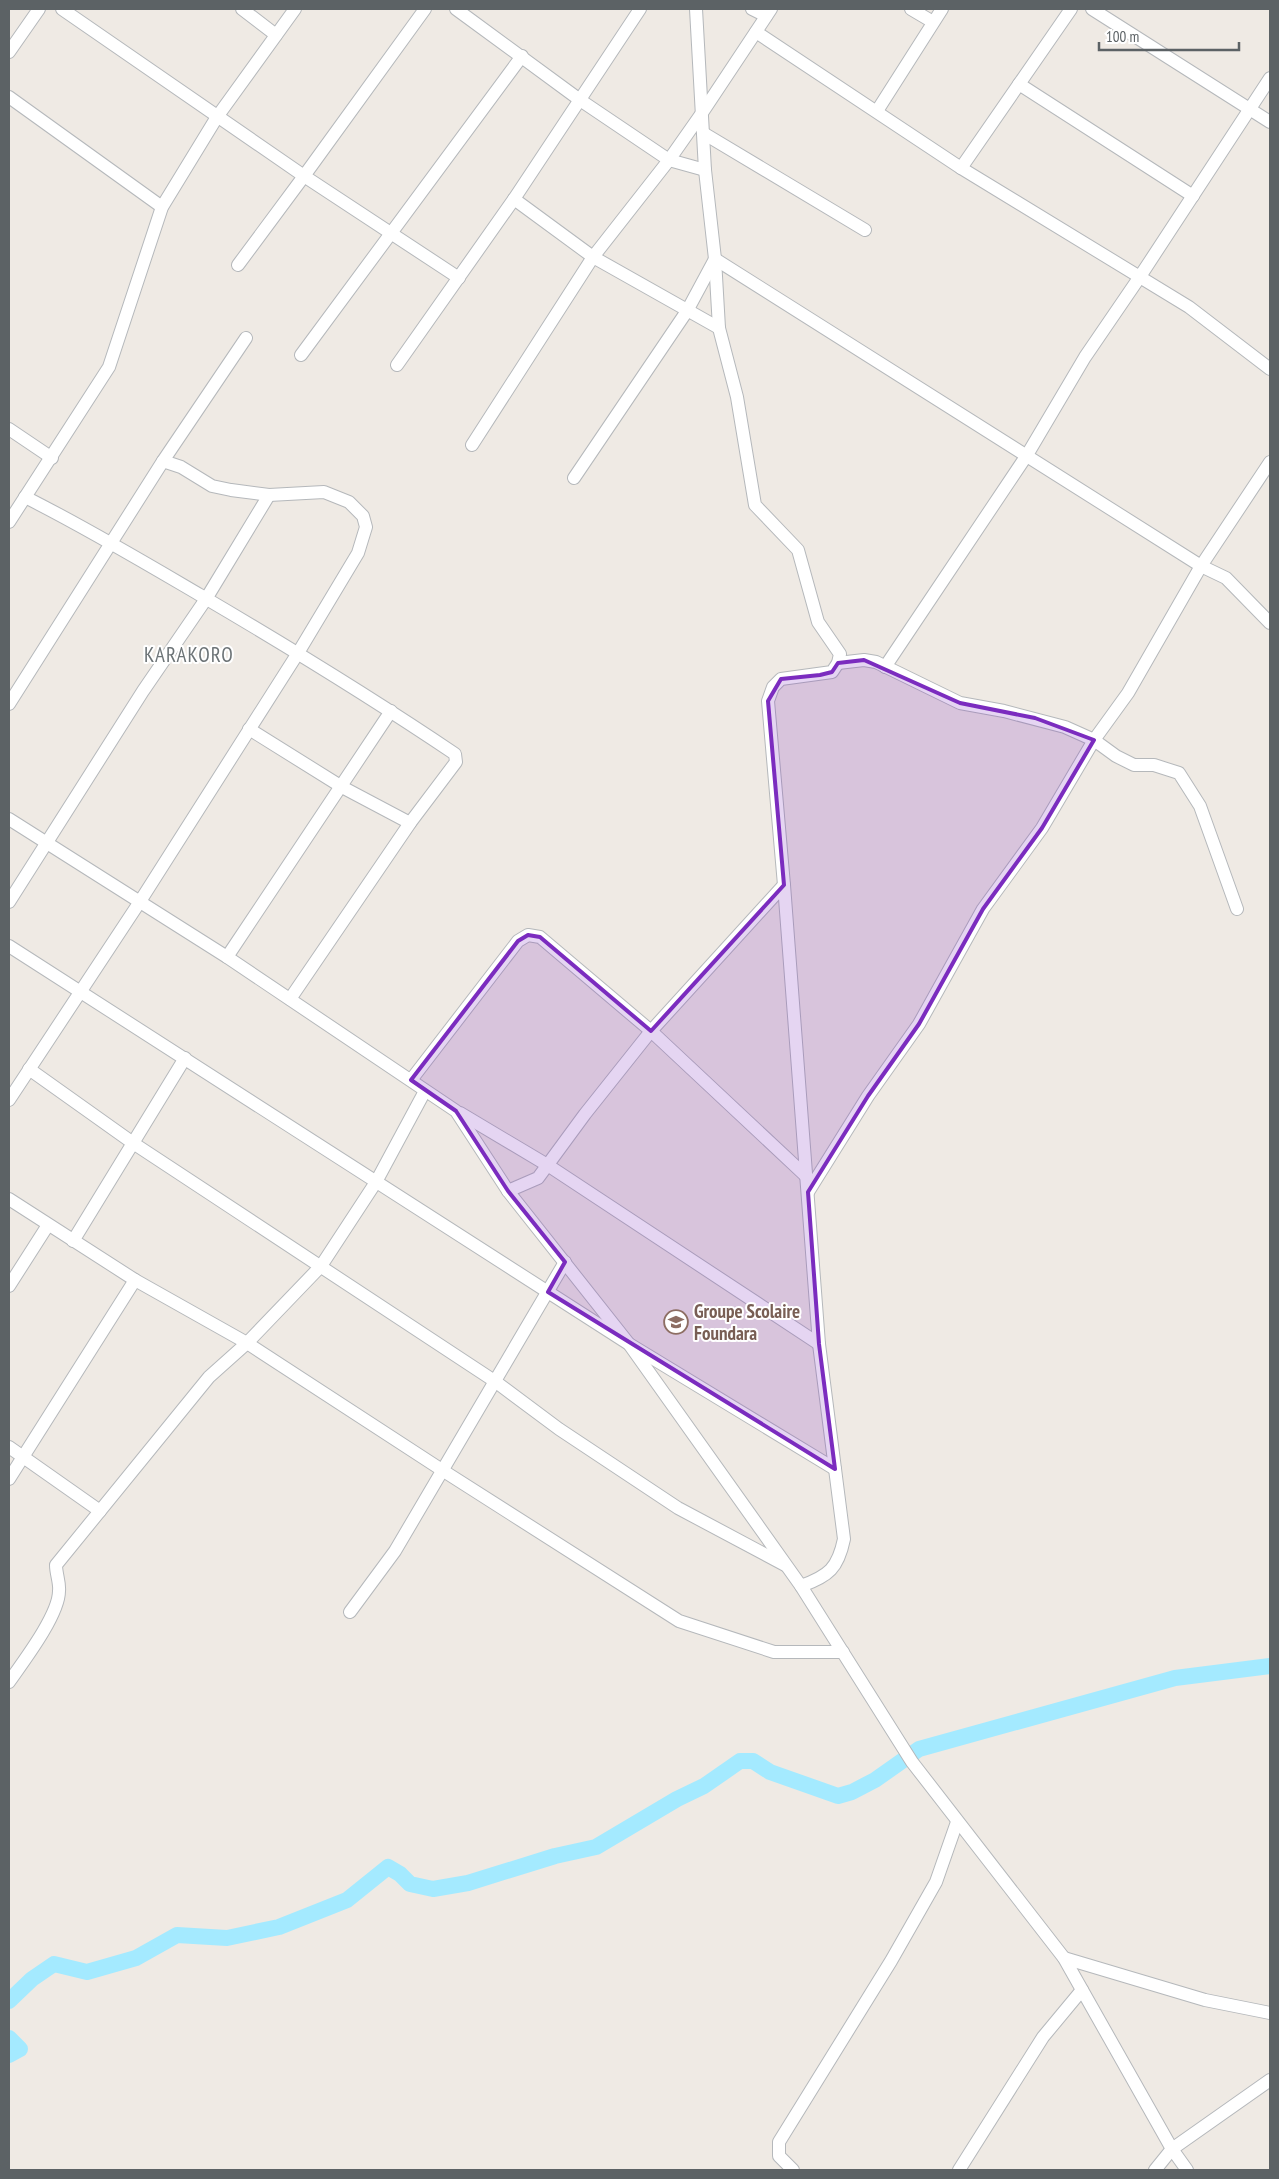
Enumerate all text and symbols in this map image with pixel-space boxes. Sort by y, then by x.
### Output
scale bar [1099,20,1239,52]
text: 100 m [1106,27,1139,46]
district label: KARAKORO [144,641,234,668]
place label: Groupe Scolaire Foundara [694,1299,800,1345]
school or university icon: Groupe Scolaire Foundara [663,1309,689,1335]

